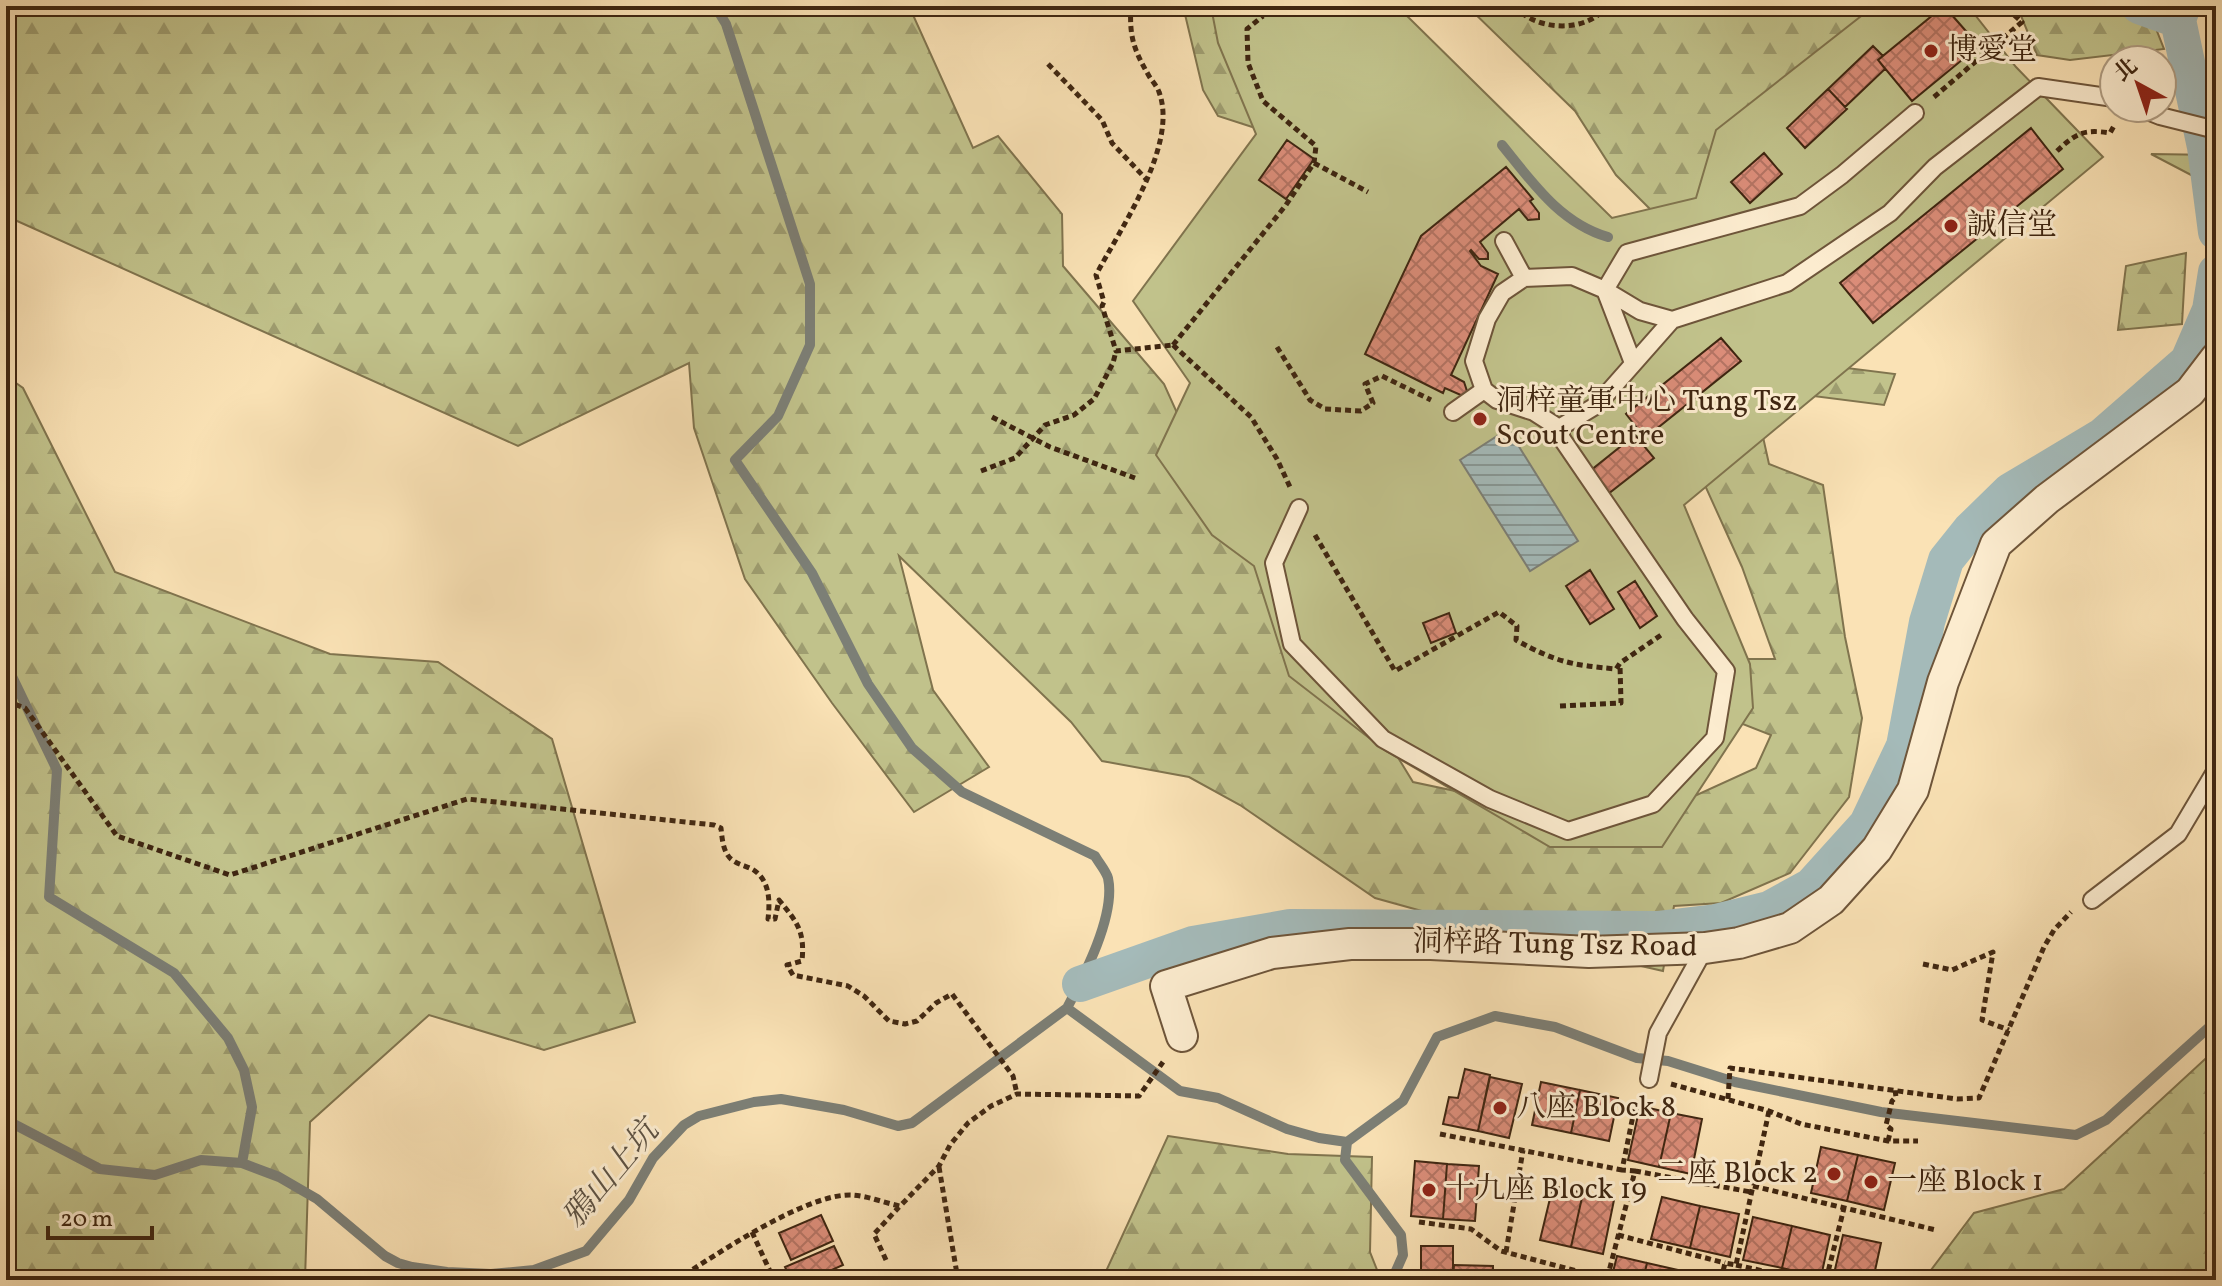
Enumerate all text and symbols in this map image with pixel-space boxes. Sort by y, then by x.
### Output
place label: 博愛堂 [1947,30,2037,72]
marker: 博愛堂 [1922,42,1940,60]
north arrow [2098,44,2178,124]
text: 北 [2108,52,2145,90]
place label: 誠信堂 [1967,205,2057,247]
marker: 誠信堂 [1942,217,1960,235]
place label: 洞梓童軍中心 Tung Tsz Scout Centre [1496,381,1797,457]
marker: 洞梓童軍中心 Tung Tsz Scout Centre [1471,410,1489,428]
street label: 洞梓路 Tung Tsz Road [1412,922,1698,968]
place label: 八座 Block 8 [1516,1087,1676,1129]
marker: 八座 Block 8 [1491,1099,1509,1117]
water label: 鴉山上坑 [554,1108,673,1238]
place label: 二座 Block 2 [1657,1153,1818,1195]
place label: 一座 Block 1 [1887,1161,2043,1203]
marker: 二座 Block 2 [1825,1165,1843,1183]
place label: 十九座 Block 19 [1445,1169,1647,1211]
marker: 一座 Block 1 [1862,1173,1880,1191]
marker: 十九座 Block 19 [1420,1181,1438,1199]
scale bar [48,1190,152,1240]
text: 20 m [60,1203,113,1237]

